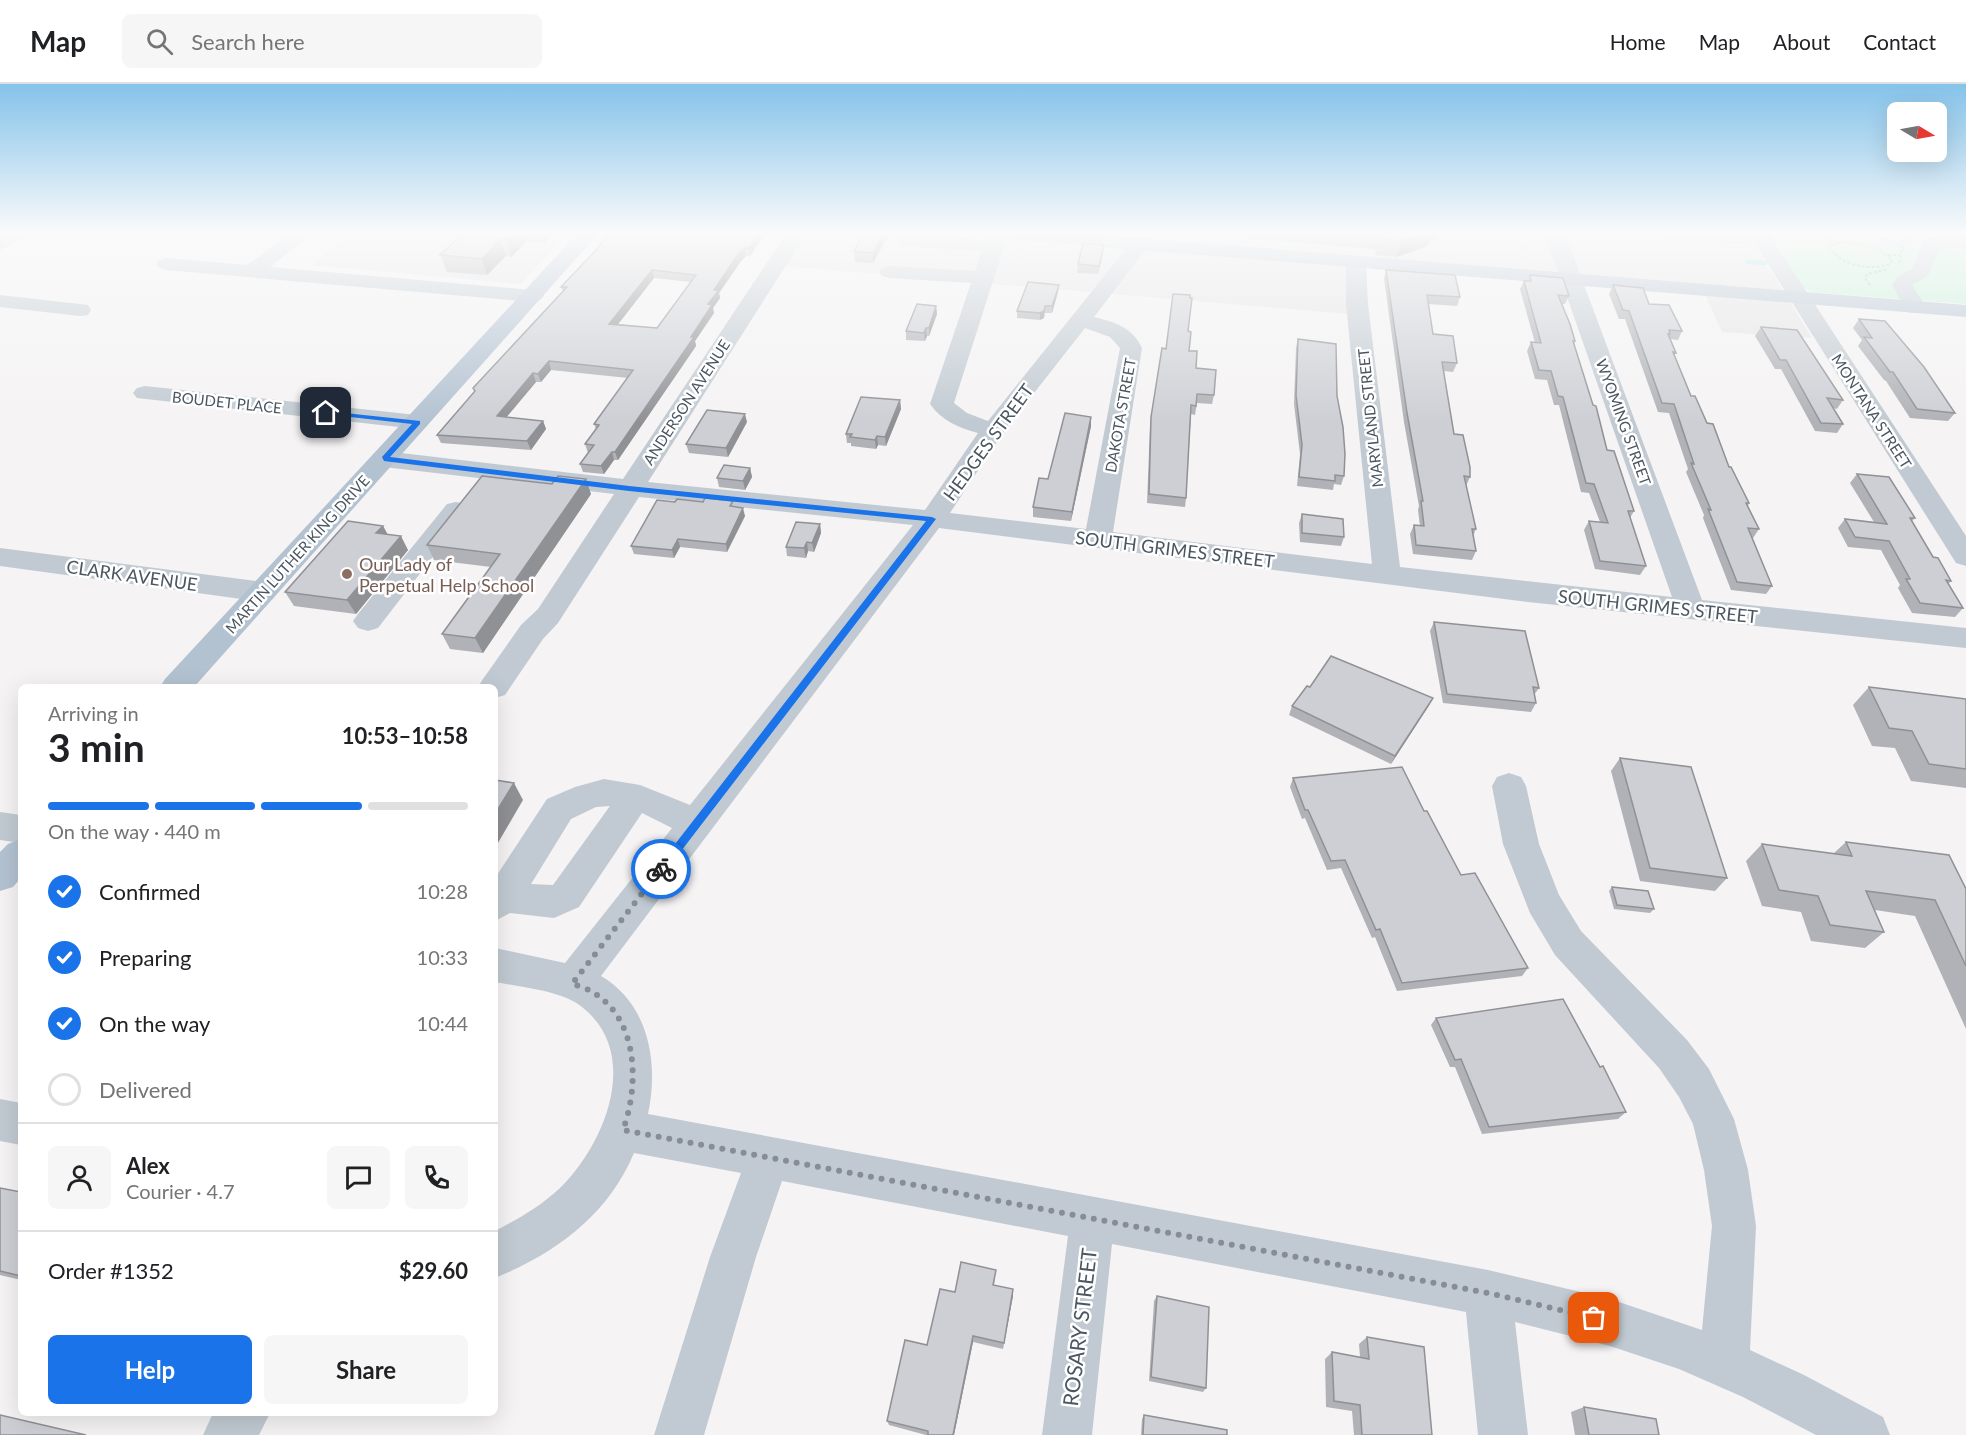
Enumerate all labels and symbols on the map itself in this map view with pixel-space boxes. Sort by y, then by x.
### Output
north arrow [1887,102,1947,162]
street label: ANDERSON AVENUE [639,336,733,468]
street label: MARYLAND STREET [1354,348,1386,488]
street label: MONTANA STREET [1828,350,1916,472]
street label: DAKOTA STREET [1101,356,1139,474]
street label: WYOMING STREET [1593,356,1655,488]
street label: HEDGES STREET [938,379,1038,505]
street label: BOUDET PLACE [171,387,283,417]
pin [300,387,351,438]
street label: MARTIN LUTHER KING DRIVE [221,471,373,637]
street label: SOUTH GRIMES STREET [1074,526,1276,572]
place label: Our Lady of Perpetual Help School [359,553,534,596]
street label: CLARK AVENUE [65,555,199,595]
marker: Our Lady of Perpetual Help School [340,567,354,581]
street label: SOUTH GRIMES STREET [1557,585,1759,627]
courier [631,839,691,899]
street label: ROSARY STREET [1057,1246,1101,1407]
pin [1568,1292,1619,1343]

